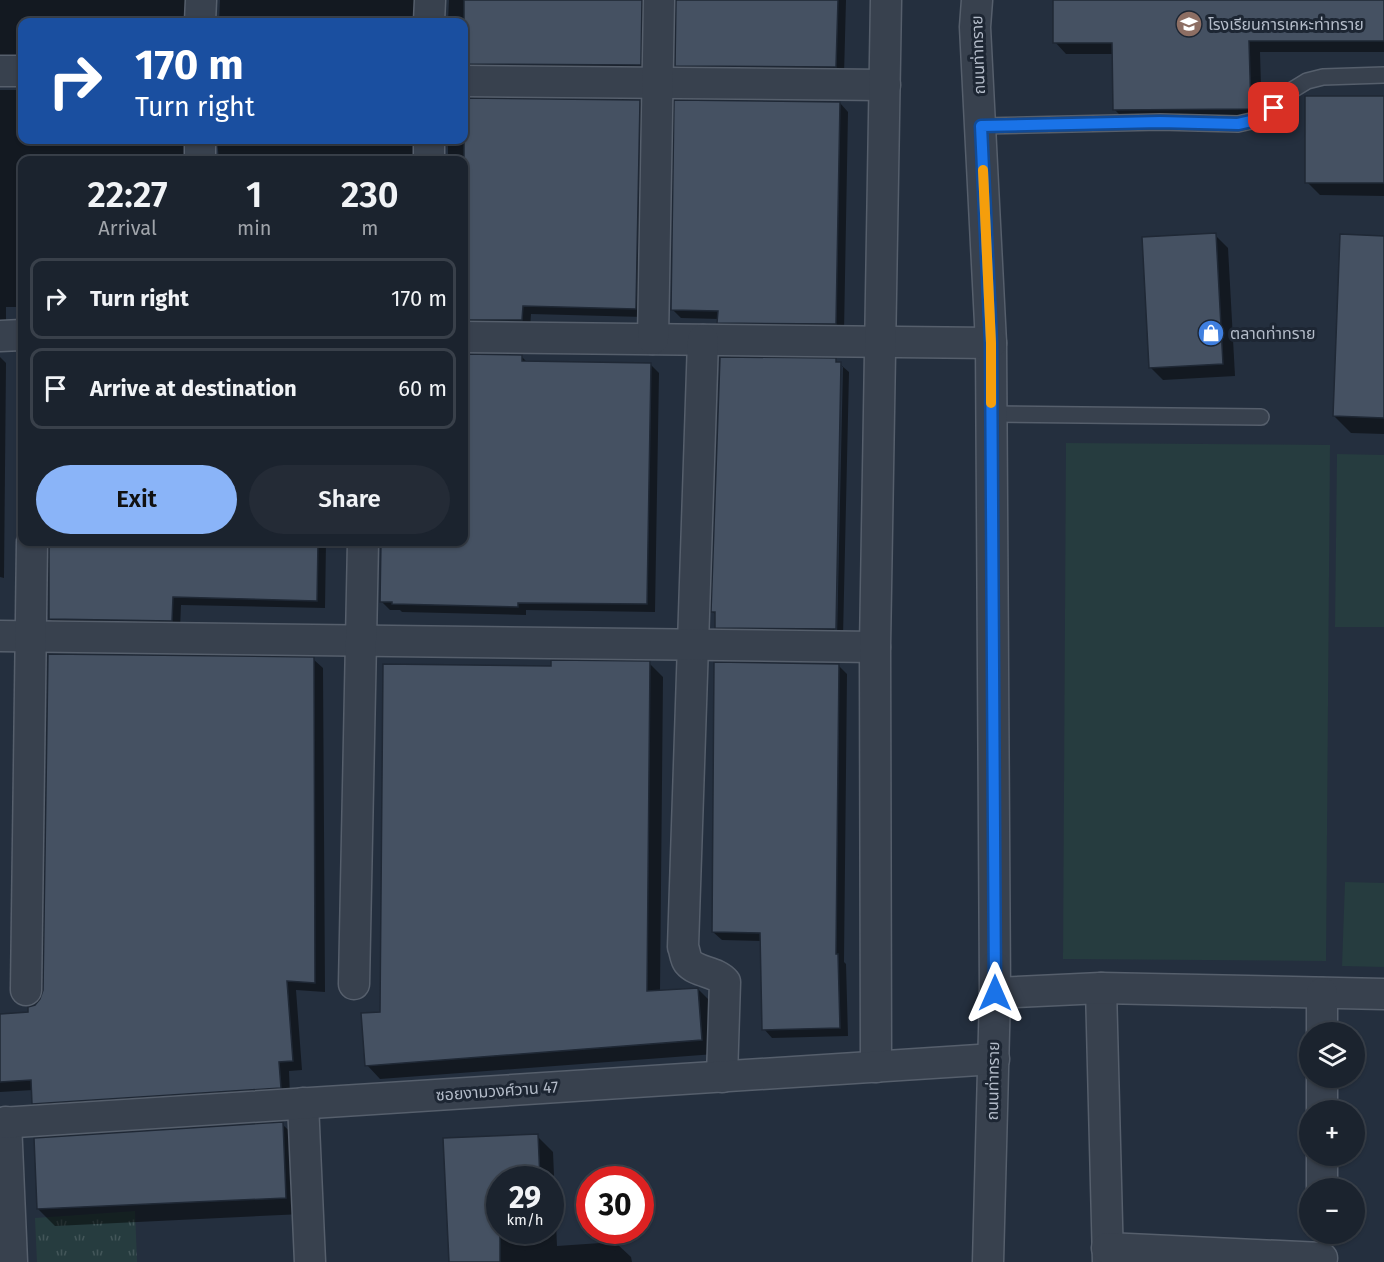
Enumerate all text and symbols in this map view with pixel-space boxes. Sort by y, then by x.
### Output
school or university icon: โรงเรียนการเคหะท่าทราย [1174,9,1204,39]
street label: ถนนท่าทราย [967,15,989,95]
place label: โรงเรียนการเคหะท่าทราย [1208,15,1364,34]
text: 170 m [135,40,244,90]
icon: right [36,42,114,120]
pin [1248,82,1299,133]
text: Turn right [135,91,255,123]
icon: arrive [1257,91,1290,124]
text: 22:27 [87,173,168,217]
text: 1 [246,173,262,217]
text: 230 [341,173,399,217]
text: Arrival [98,216,157,240]
text: min [237,216,272,240]
text: m [361,216,378,240]
icon: right [39,282,72,315]
text: Turn right [90,285,189,312]
text: 170 m [391,285,447,312]
shop icon: ตลาดท่าทราย [1196,318,1226,348]
place label: ตลาดท่าทราย [1230,324,1315,343]
icon: arrive [39,372,72,405]
text: Arrive at destination [90,375,297,402]
text: 60 m [398,375,447,402]
button: Exit [36,465,237,534]
button: Share [249,465,450,534]
position arrow [963,961,1027,1025]
map controls [1299,1022,1365,1244]
button: layers [1299,1022,1365,1088]
street label: ถนนท่าทราย [983,1041,1003,1121]
street label: ซอยงามวงศ์วาน 47 [435,1077,559,1105]
button: + [1299,1100,1365,1166]
speed limit sign: 30 [576,1166,654,1244]
button: − [1299,1178,1365,1244]
text: 29 [509,1180,541,1216]
text: km/h [506,1211,544,1229]

